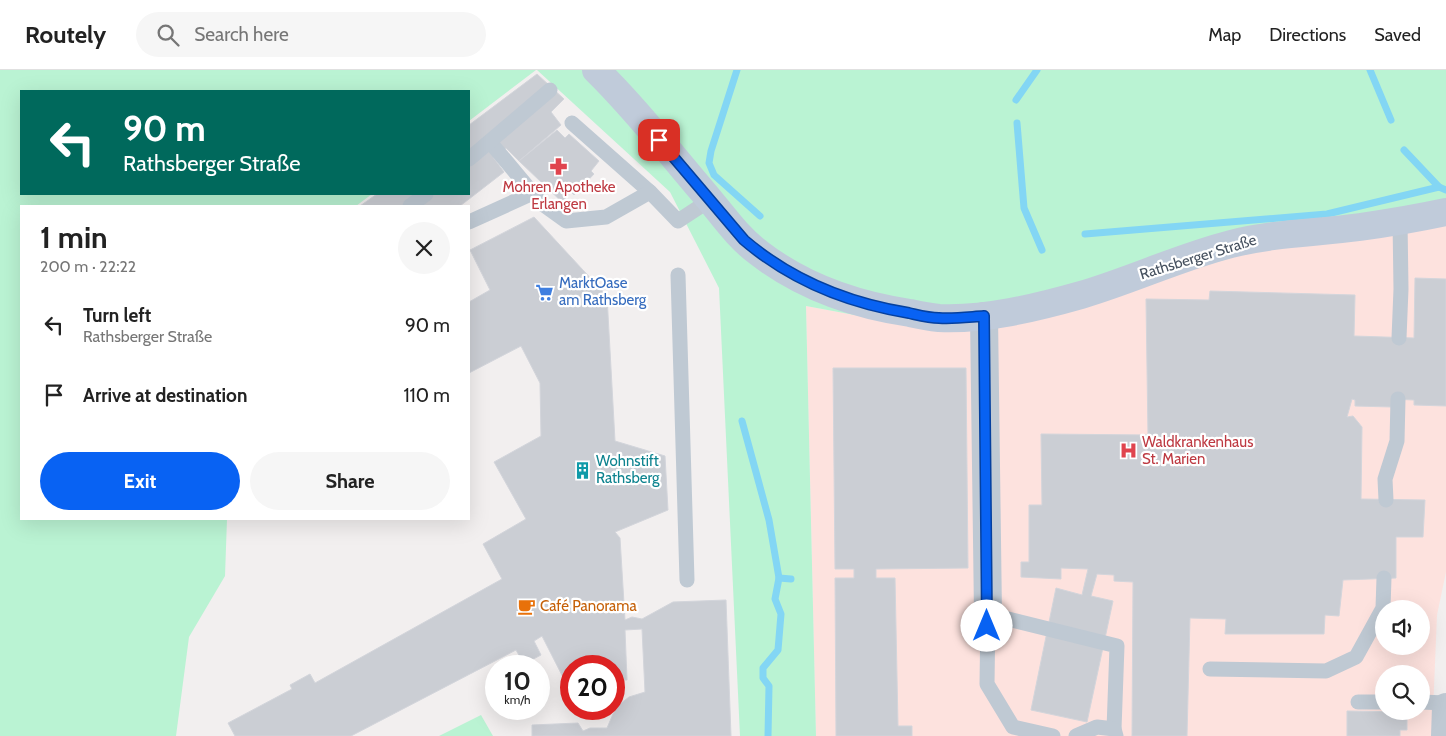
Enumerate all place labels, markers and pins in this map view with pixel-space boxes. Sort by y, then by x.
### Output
pin [638,119,680,161]
pharmacy icon: Mohren Apotheke Erlangen [549,156,569,176]
place label: Mohren Apotheke Erlangen [502,178,616,213]
place label: MarktOase am Rathsberg [559,274,647,309]
supermarket icon: MarktOase am Rathsberg [535,282,555,302]
place label: Waldkrankenhaus St. Marien [1142,433,1253,468]
hospital icon: Waldkrankenhaus St. Marien [1118,441,1138,461]
place label: Wohnstift Rathsberg [596,452,660,487]
building icon: Wohnstift Rathsberg [572,460,592,480]
cafe icon: Café Panorama [516,596,536,616]
place label: Café Panorama [540,597,637,615]

